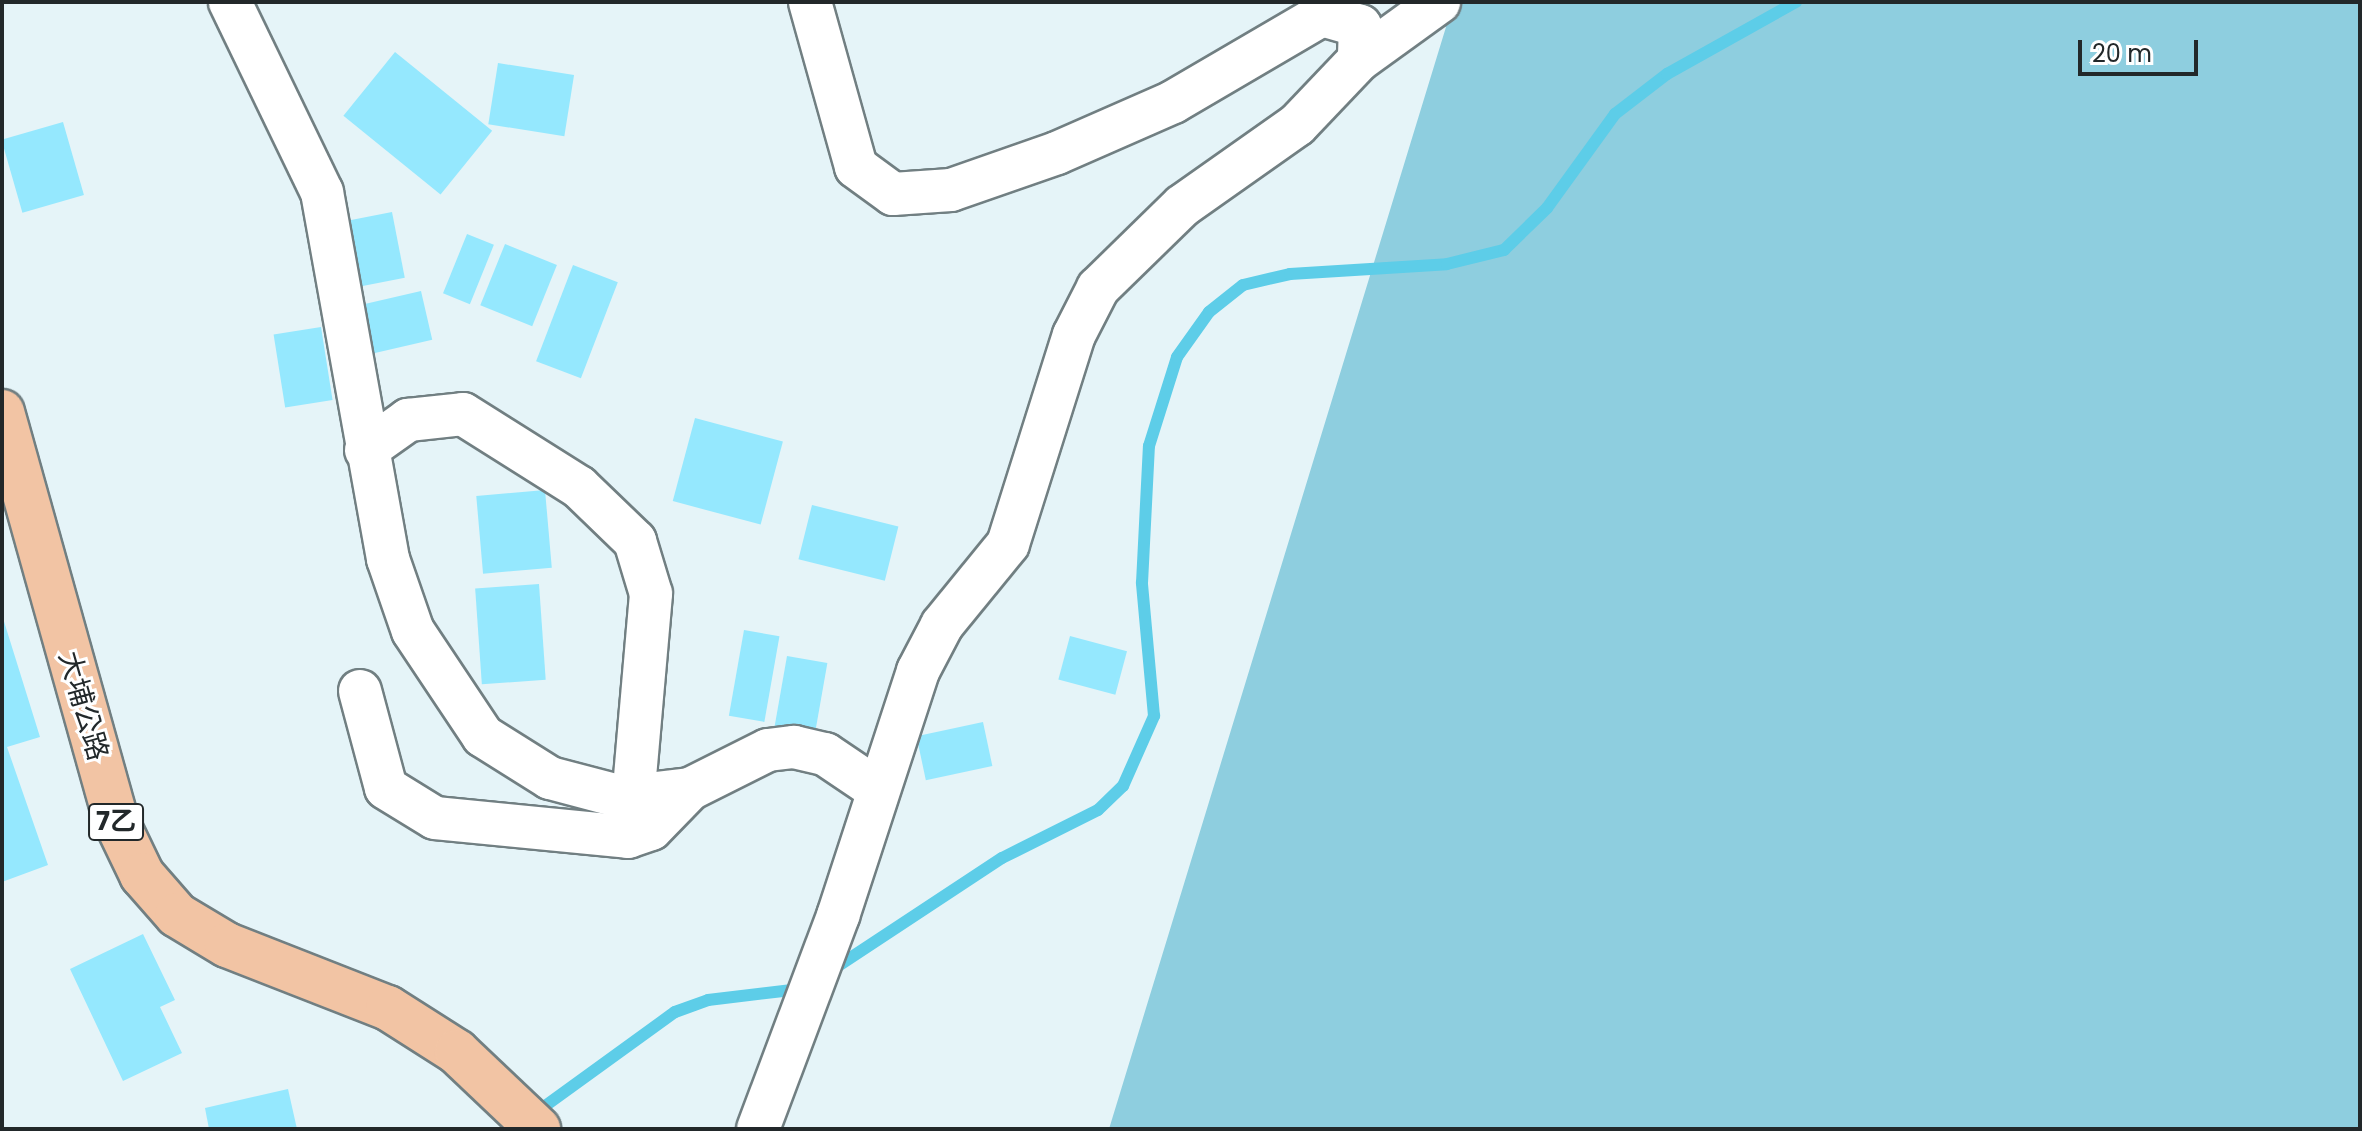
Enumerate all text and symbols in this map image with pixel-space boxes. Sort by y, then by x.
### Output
scale bar [2082,24,2202,74]
text: 20 m [2092,37,2152,70]
street label: 大埔公路 [51,648,115,764]
road number: 7乙 [88,800,144,844]

